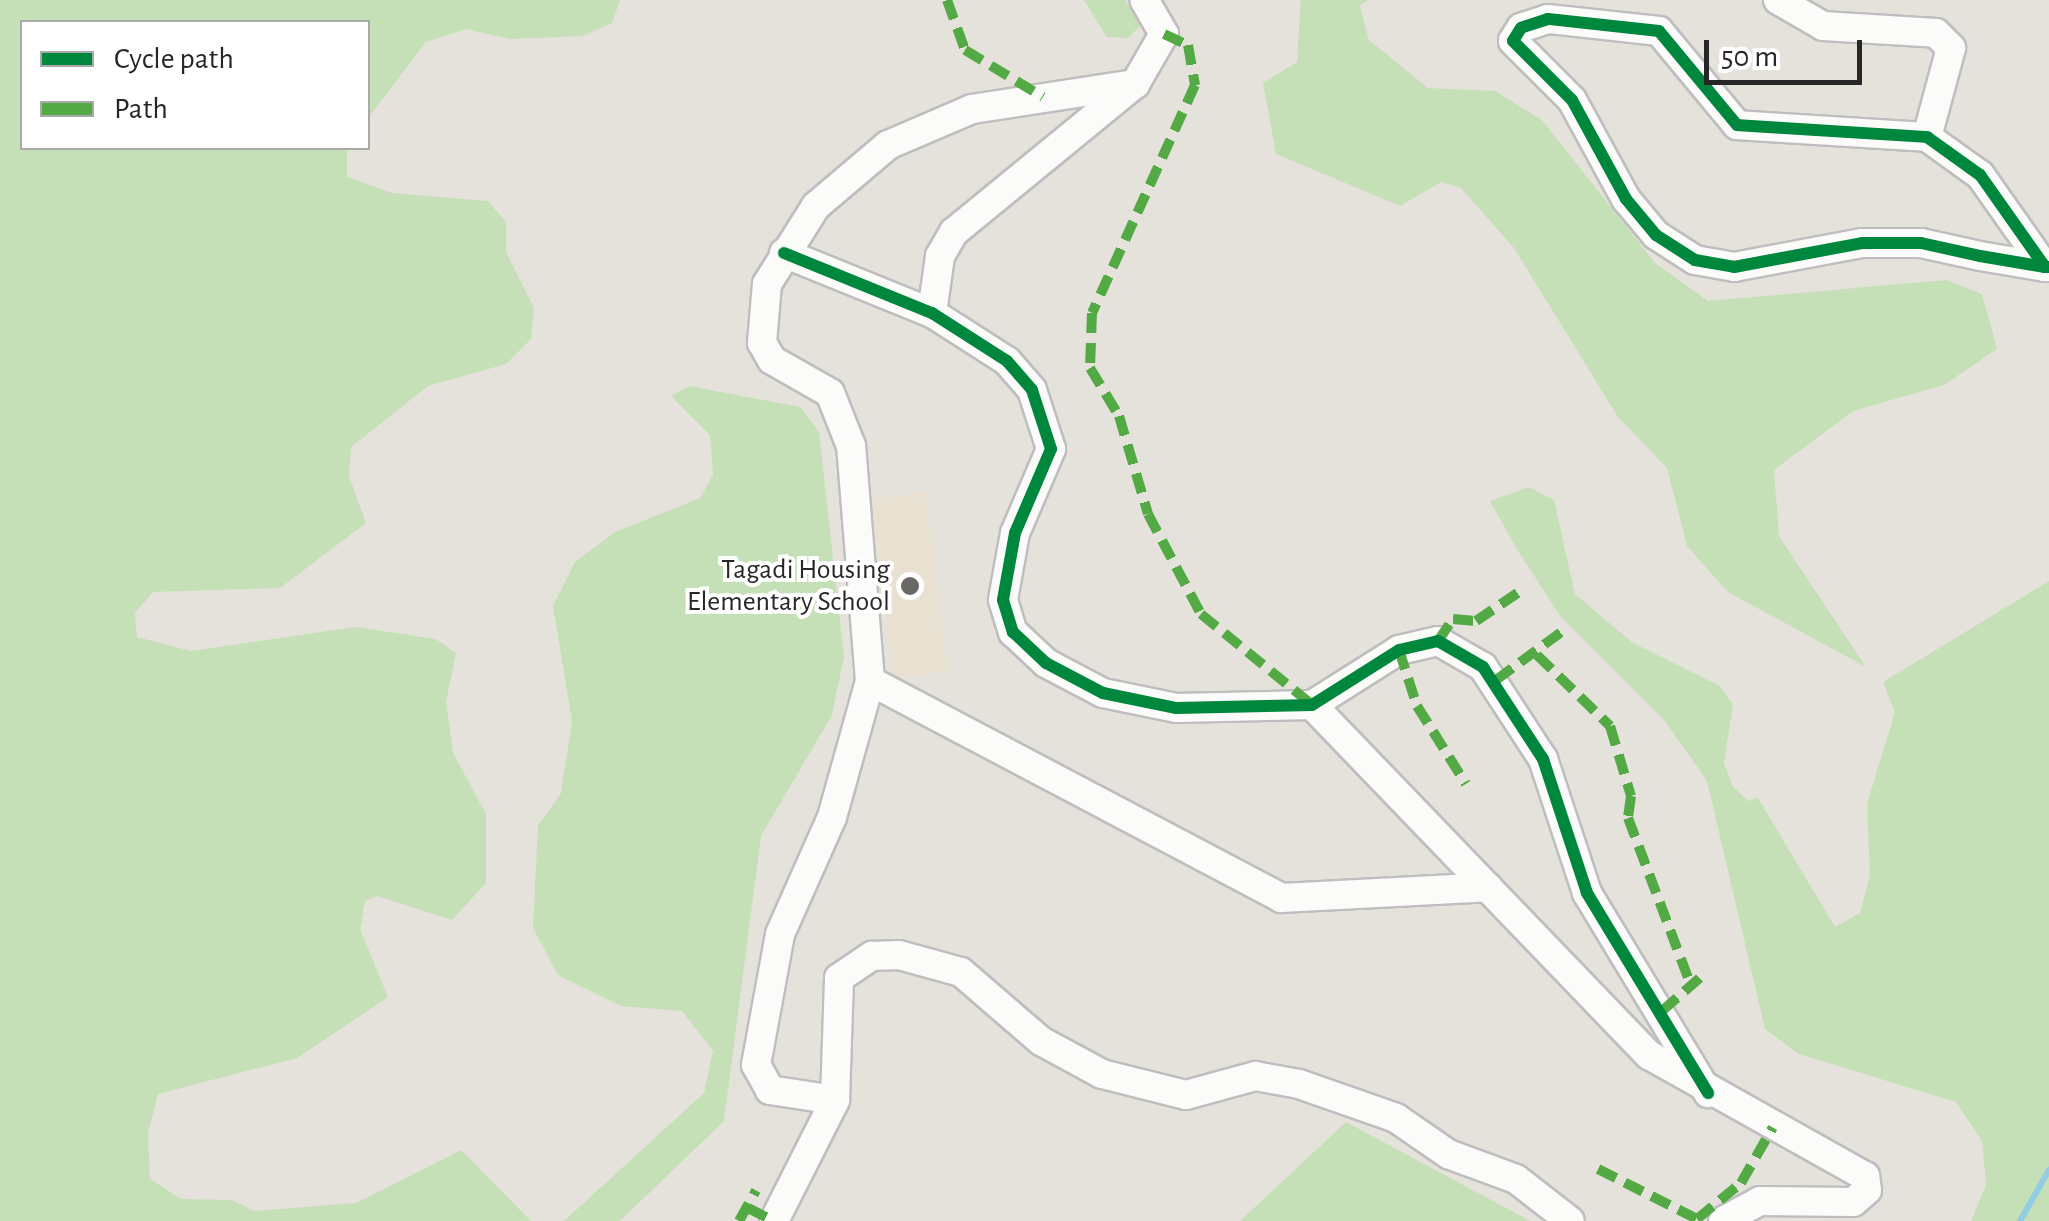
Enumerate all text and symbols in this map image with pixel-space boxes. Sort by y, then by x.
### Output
legend [20,20,370,150]
scale bar [1709,20,1866,82]
text: 50 m [1721,42,1778,72]
text: Cycle path [114,44,234,74]
text: Path [114,94,168,124]
place label: Tagadi Housing Elementary School [687,553,890,619]
marker: Tagadi Housing Elementary School [899,575,921,597]

